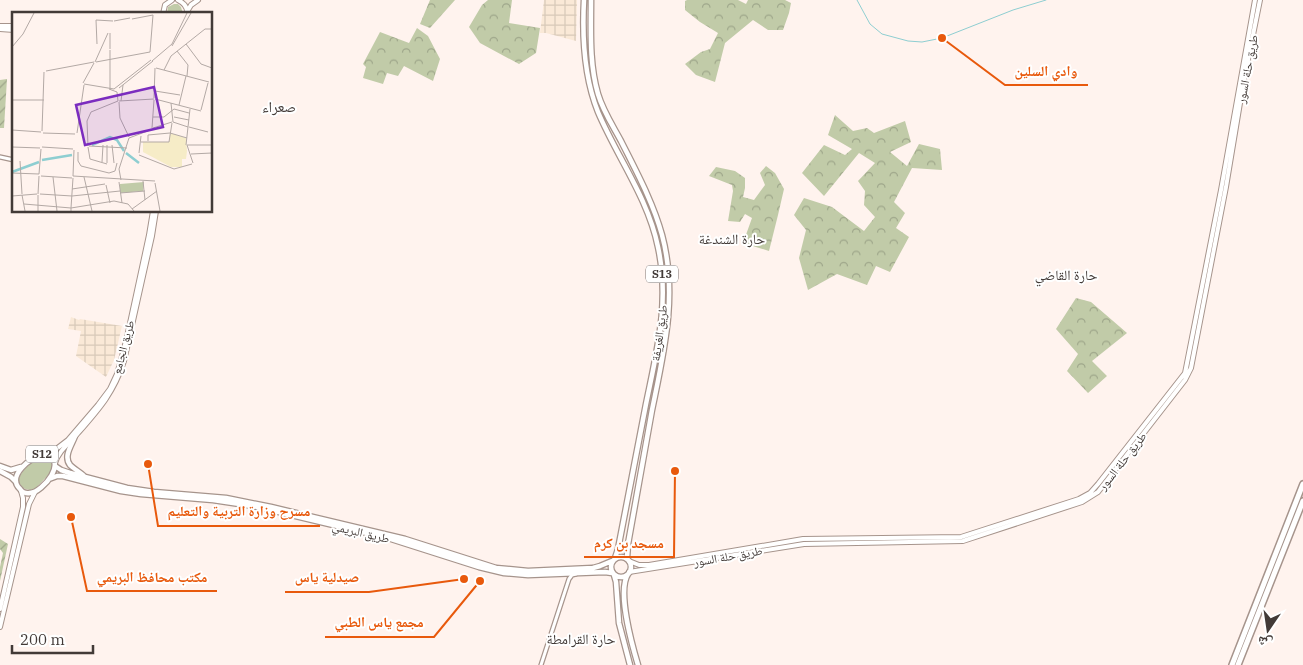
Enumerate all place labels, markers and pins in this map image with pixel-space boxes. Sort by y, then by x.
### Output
callout: وادي السلين [1005,56,1088,85]
callout: مسرح وزارة التربية والتعليم [158,497,320,526]
callout: مسجد بن كرم [584,528,674,557]
callout: مكتب محافظ البريمي [87,562,217,591]
callout: صيدلية ياس [285,563,369,592]
callout: مجمع ياس الطبي [325,608,434,637]

